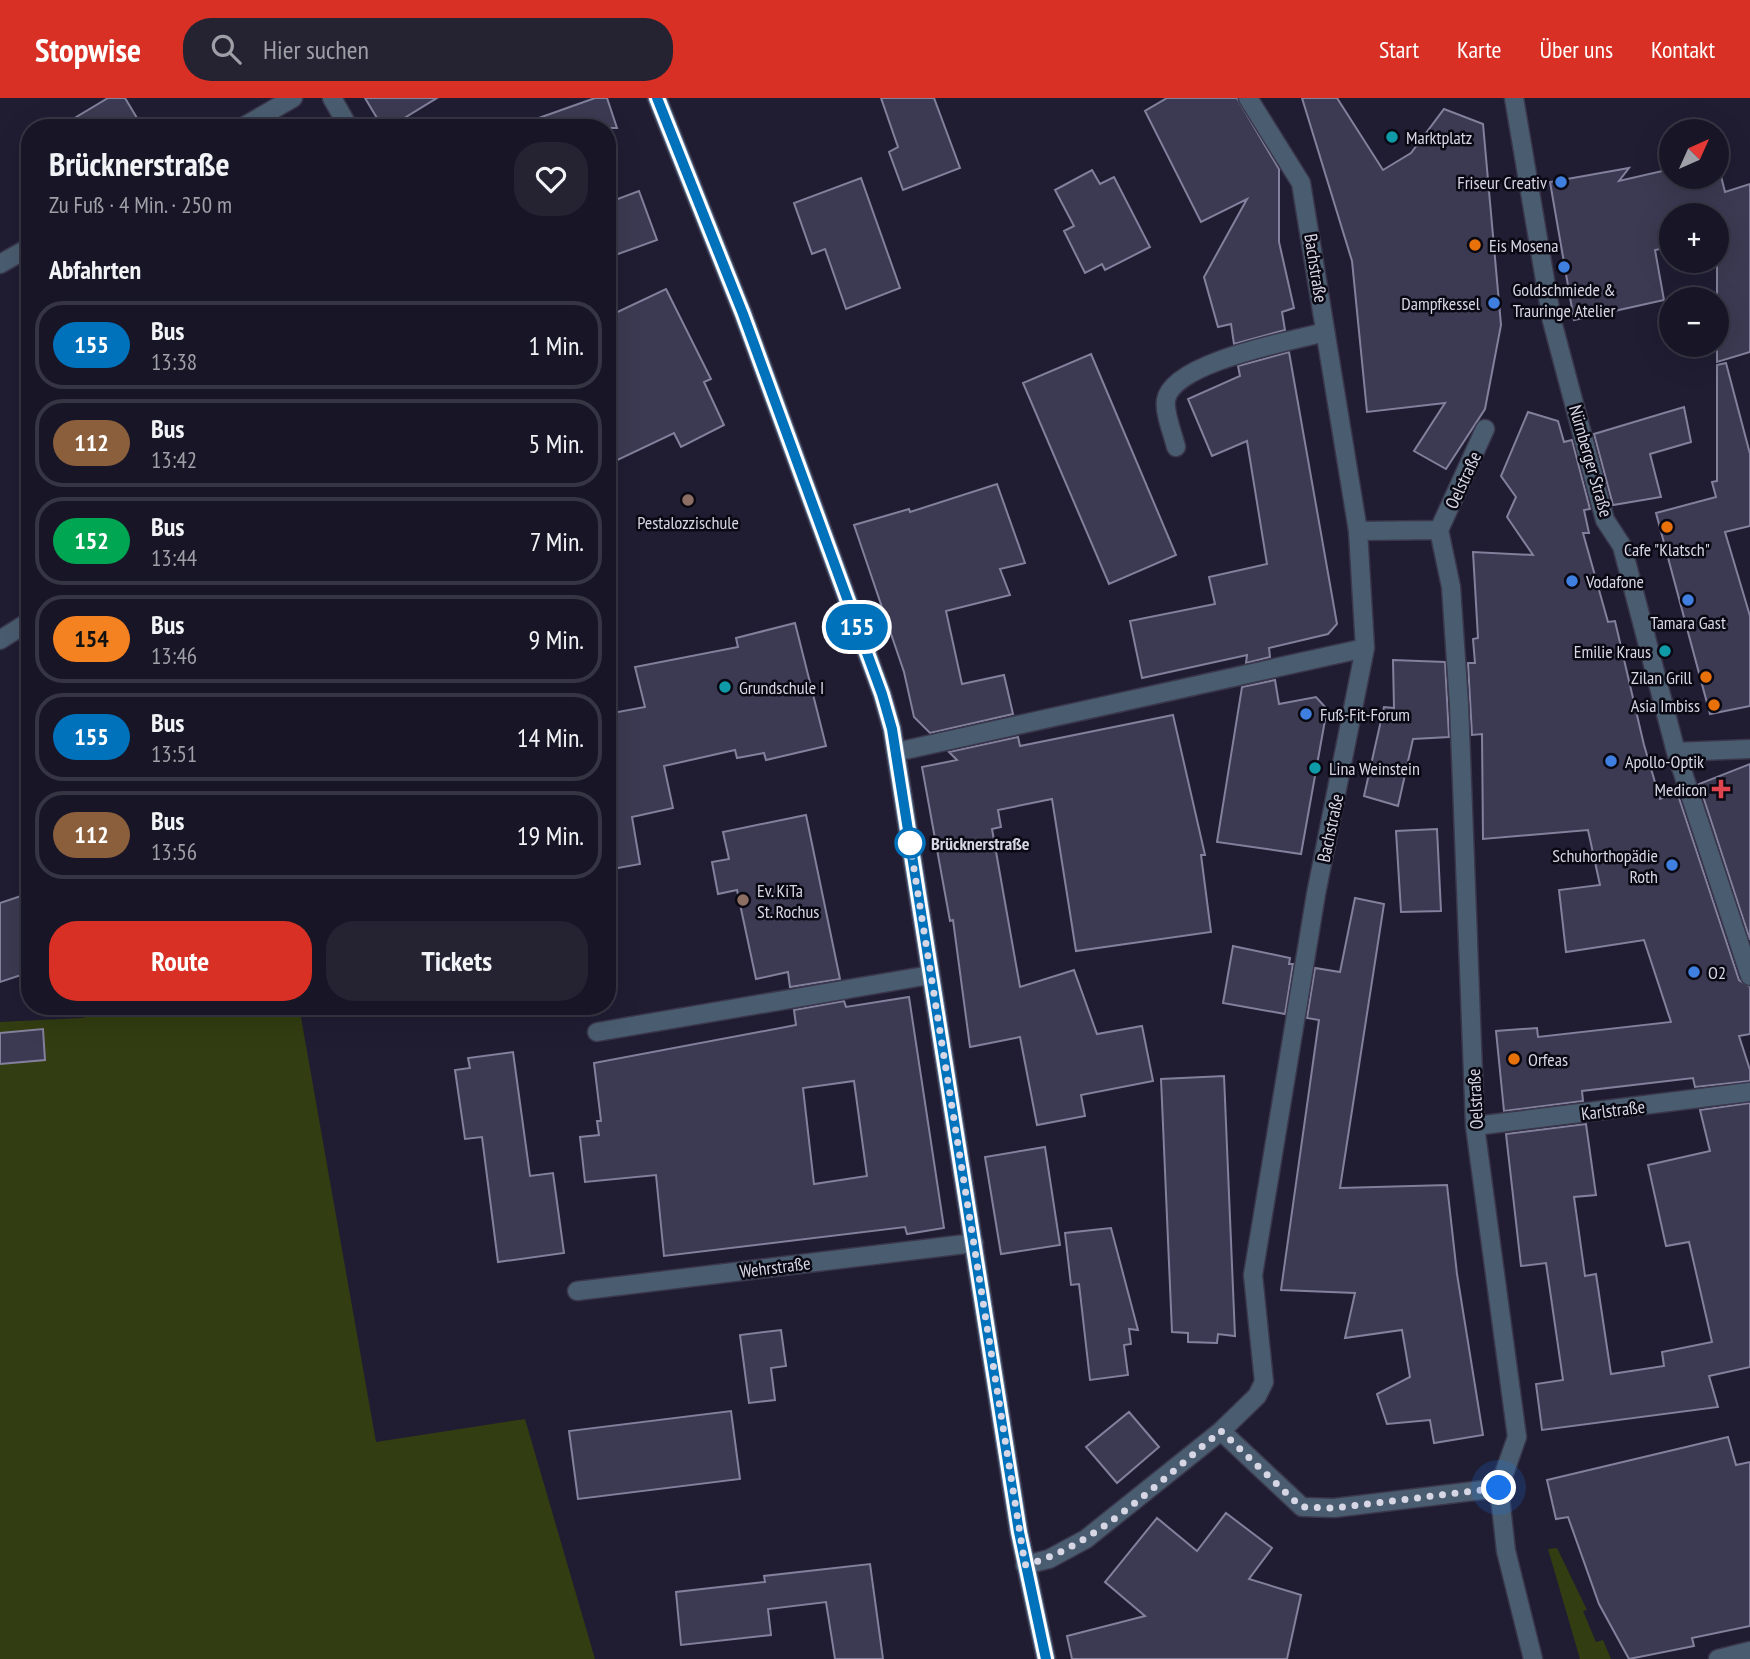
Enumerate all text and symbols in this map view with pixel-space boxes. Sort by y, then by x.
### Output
search box [183,18,673,81]
text: Stopwise [35,28,141,71]
icon: search [207,30,245,68]
text: Hier suchen [263,33,369,66]
text: Start [1379,34,1419,65]
text: Karte [1457,34,1502,65]
text: Über uns [1540,34,1613,65]
text: Kontakt [1651,34,1715,65]
north arrow [1659,119,1729,189]
map controls [1659,119,1729,357]
place label: Marktplatz [1406,126,1472,149]
marker: Marktplatz [1384,129,1400,145]
text: Brücknerstraße [49,142,230,185]
button: heart [514,142,588,216]
place label: Friseur Creativ [1457,171,1547,194]
marker: Friseur Creativ [1553,174,1569,190]
text: Zu Fuß · 4 Min. · 250 m [49,190,232,219]
button: + [1659,203,1729,273]
street label: Bachstraße [1299,232,1333,304]
place label: Eis Mosena [1489,234,1558,257]
marker: Eis Mosena [1467,237,1483,253]
text: Abfahrten [49,253,141,286]
marker: Goldschmiede & Trauringe Atelier [1556,259,1572,275]
place label: Goldschmiede & Trauringe Atelier [1513,278,1615,322]
button: − [1659,287,1729,357]
place label: Dampfkessel [1401,292,1481,315]
marker: Dampfkessel [1486,295,1502,311]
text: Bus [151,314,184,347]
text: 155 [74,329,109,360]
text: 1 Min. [529,329,584,362]
text: 13:38 [151,347,197,376]
street label: Nürnberger Straße [1564,402,1618,520]
text: Bus [151,412,184,445]
text: 112 [74,427,109,458]
text: 5 Min. [529,427,584,460]
text: 13:42 [151,445,197,474]
street label: Oelstraße [1440,448,1486,512]
marker: Pestalozzischule [680,492,696,508]
text: Bus [151,510,184,543]
place label: Pestalozzischule [637,511,739,534]
marker: Cafe "Klatsch" [1659,519,1675,535]
text: 152 [74,525,109,556]
text: 7 Min. [530,525,584,558]
place label: Cafe "Klatsch" [1624,538,1710,561]
text: 13:44 [151,543,197,572]
place label: Vodafone [1585,570,1644,593]
marker: Vodafone [1564,573,1580,589]
marker: Tamara Gast [1680,592,1696,608]
line badge: 155 [817,604,897,650]
text: Bus [151,608,184,641]
text: 155 [840,611,874,642]
place label: Tamara Gast [1650,611,1726,634]
text: 154 [74,623,109,654]
text: 9 Min. [529,623,584,656]
place label: Emilie Kraus [1574,640,1651,663]
text: 13:46 [151,641,197,670]
marker: Emilie Kraus [1657,643,1673,659]
place label: Zilan Grill [1631,666,1693,689]
marker: Zilan Grill [1698,669,1714,685]
place label: Grundschule I [739,676,824,699]
marker: Grundschule I [717,679,733,695]
place label: Asia Imbiss [1631,694,1700,717]
marker: Asia Imbiss [1706,697,1722,713]
place label: Fuß-Fit-Forum [1320,703,1410,726]
text: Bus [151,706,184,739]
marker: Fuß-Fit-Forum [1298,706,1314,722]
text: 155 [74,721,109,752]
text: 14 Min. [517,721,584,754]
text: 13:51 [151,739,197,768]
place label: Apollo-Optik [1625,750,1704,773]
marker: Apollo-Optik [1603,753,1619,769]
place label: Lina Weinstein [1329,757,1420,780]
marker: Lina Weinstein [1307,760,1323,776]
place label: Medicon [1655,778,1707,801]
marker: Medicon [1713,781,1729,797]
street label: Bachstraße [1312,792,1348,864]
text: Bus [151,804,184,837]
text: 112 [74,819,109,850]
text: 19 Min. [517,819,584,852]
marker: Brücknerstraße [895,828,925,858]
place label: Brücknerstraße [931,832,1030,855]
text: 13:56 [151,837,197,866]
place label: Schuhorthopädie Roth [1552,844,1658,888]
marker: Schuhorthopädie Roth [1664,857,1680,873]
place label: Ev. KiTa St. Rochus [757,879,819,923]
marker: Ev. KiTa St. Rochus [735,892,751,908]
button: Route [49,921,312,1001]
button: Tickets [326,921,588,1001]
place label: O2 [1708,961,1726,984]
marker: O2 [1686,964,1702,980]
place label: Orfeas [1528,1048,1568,1071]
marker: Orfeas [1506,1051,1522,1067]
street label: Oelstraße [1462,1068,1488,1130]
street label: Karlstraße [1580,1095,1646,1125]
street label: Wehrstraße [738,1251,812,1283]
your location [1481,1470,1516,1505]

